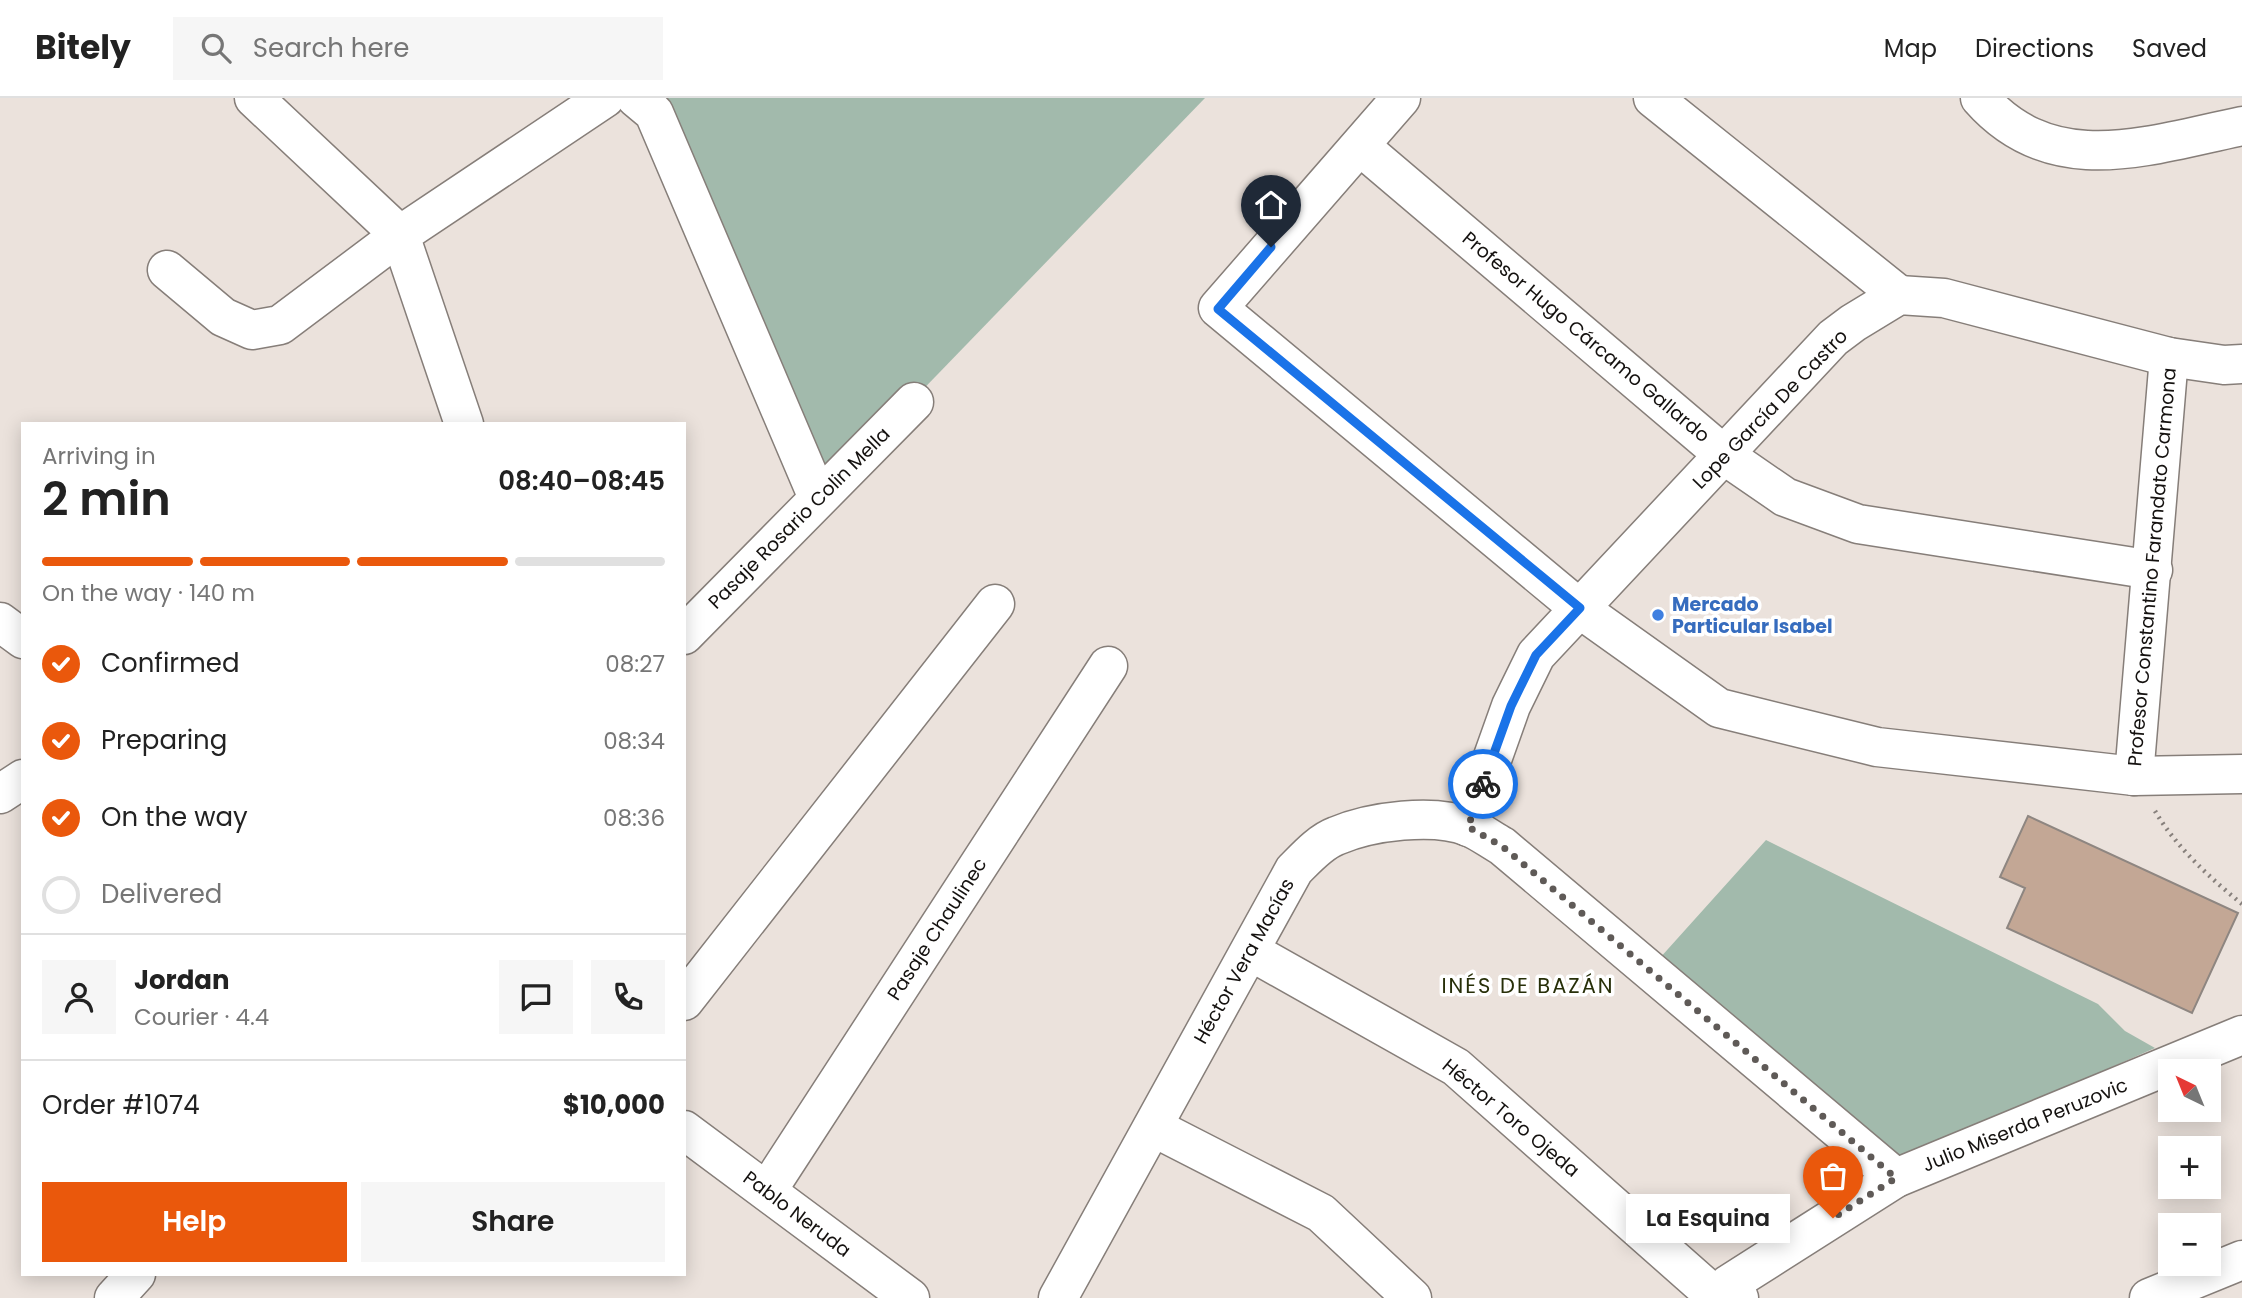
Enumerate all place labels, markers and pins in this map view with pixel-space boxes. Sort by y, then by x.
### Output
pin [1241,175,1301,247]
place label: Mercado Particular Isabel [1672,591,1833,640]
marker: Mercado Particular Isabel [1650,607,1666,623]
pin [1803,1146,1863,1218]
callout: La Esquina [1626,1194,1791,1242]

